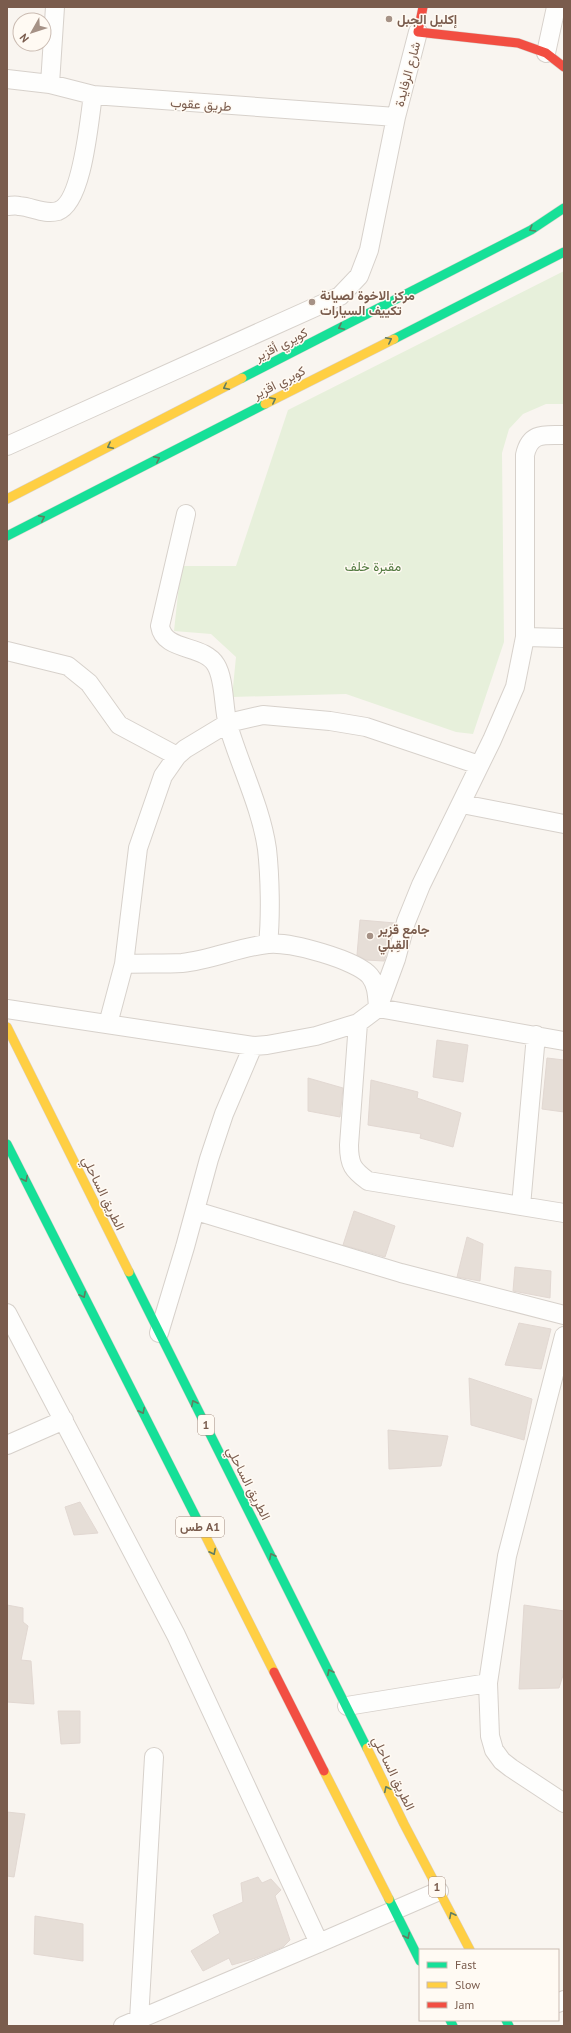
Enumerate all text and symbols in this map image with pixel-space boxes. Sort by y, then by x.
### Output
place label: إكليل الجبل [397,11,457,29]
north arrow [12,12,52,52]
marker: إكليل الجبل [384,14,394,24]
text: N [17,31,32,46]
street label: شارع الرفايدة [391,40,425,109]
street label: طريق عقوب [170,94,232,115]
one-way arrow [529,225,536,232]
place label: مركز الاخوة لصيانة تكييف السيارات [320,287,415,319]
marker: مركز الاخوة لصيانة تكييف السيارات [307,297,317,307]
one-way arrow [338,322,346,330]
street label: كويري أقزير [251,324,312,367]
one-way arrow [384,337,392,345]
street label: كوبري اقزير [249,362,309,405]
one-way arrow [223,382,230,389]
one-way arrow [269,397,276,404]
one-way arrow [107,441,114,449]
one-way arrow [153,456,161,464]
one-way arrow [37,516,45,523]
park label: مقبرة خلف [345,558,401,575]
place label: جامع قزير القِبلي [377,921,430,955]
marker: جامع قزير القِبلي [365,931,375,941]
street label: الطريق الساحلي [76,1153,129,1234]
one-way arrow [20,1175,27,1182]
one-way arrow [78,1291,86,1299]
one-way arrow [191,1399,199,1407]
one-way arrow [137,1407,145,1415]
road number: 1 [198,1415,214,1435]
street label: الطريق الساحلي [221,1443,274,1524]
road number: طس A1 [176,1517,224,1537]
one-way arrow [208,1548,216,1556]
one-way arrow [269,1553,277,1560]
one-way arrow [327,1669,335,1677]
street label: الطريق الساحلي [366,1733,419,1814]
one-way arrow [384,1786,392,1793]
road number: 1 [429,1877,445,1897]
one-way arrow [449,1912,457,1920]
one-way arrow [402,1932,410,1939]
legend [419,1949,559,2021]
text: Fast [455,1957,476,1972]
text: Slow [455,1977,480,1992]
text: Jam [454,1997,474,2012]

